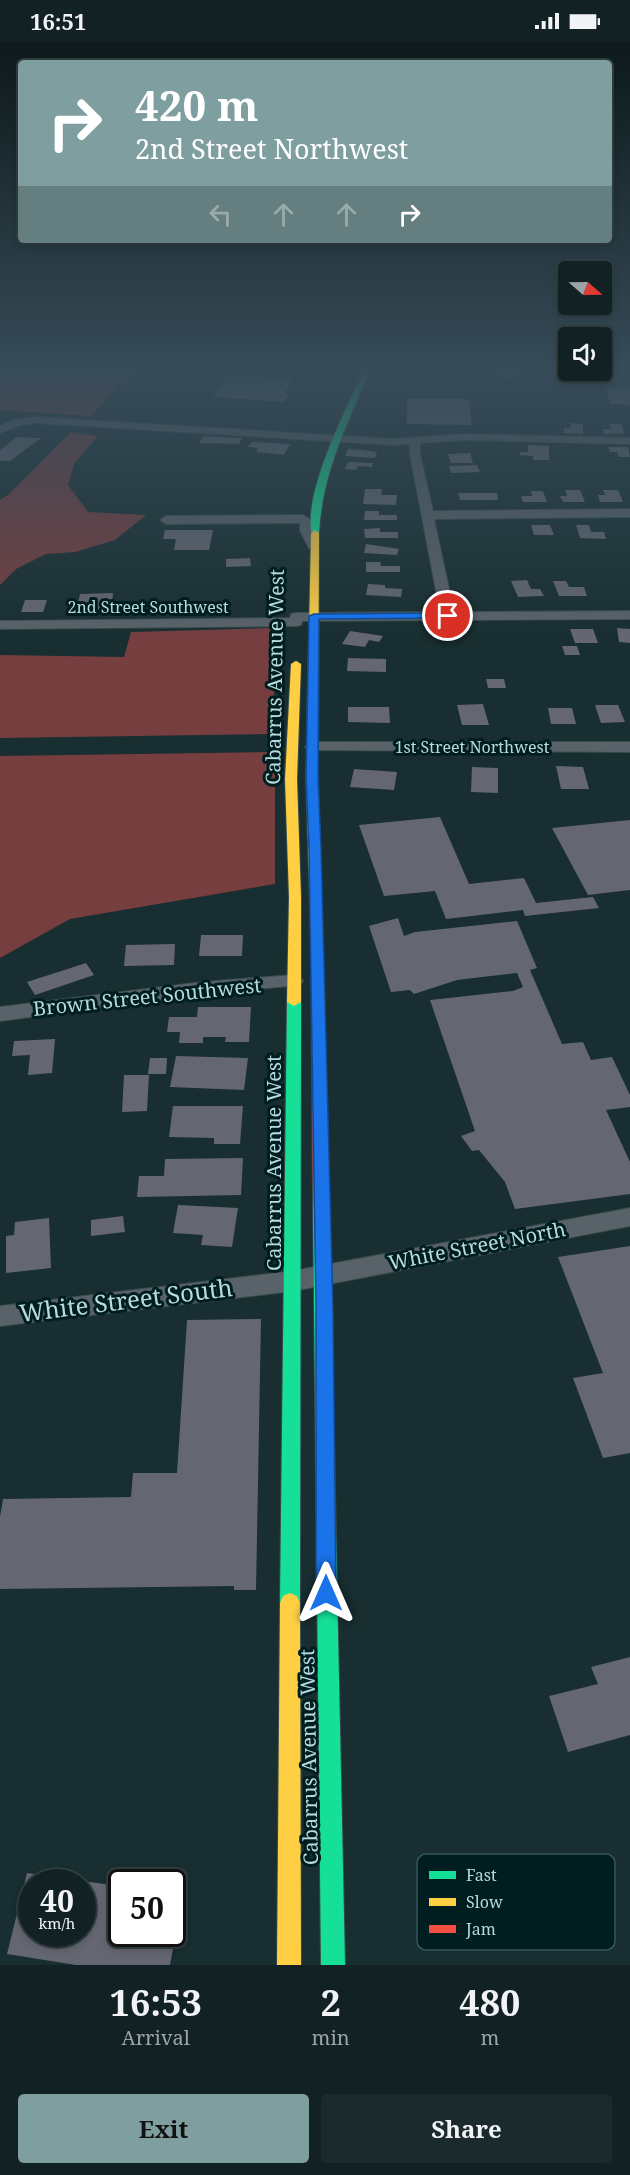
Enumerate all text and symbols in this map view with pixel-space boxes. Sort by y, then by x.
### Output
text: 16:51 [30,6,86,36]
text: 420 m [135,76,259,133]
icon: right [36,84,114,162]
text: 2nd Street Northwest [135,130,408,167]
icon: left [204,198,237,231]
icon: ahead [267,198,300,231]
icon: ahead [330,198,363,231]
icon: right [393,198,426,231]
north arrow [558,261,612,315]
map controls [558,261,612,381]
button: sound [558,327,612,381]
street label: Cabarrus Avenue West [259,569,290,785]
pin [422,590,473,641]
street label: 2nd Street Southwest [67,596,229,618]
icon: arrive [431,599,464,632]
street label: 1st Street Northwest [395,736,550,758]
street label: Brown Street Southwest [32,971,262,1022]
street label: Cabarrus Avenue West [260,1055,287,1271]
street label: White Street North [386,1215,568,1276]
street label: White Street South [17,1270,234,1329]
position arrow [294,1561,358,1625]
street label: Cabarrus Avenue West [293,1649,324,1865]
legend [417,1854,615,1950]
text: Fast [466,1864,497,1886]
speed limit sign: 50 [108,1869,186,1947]
text: 40 [40,1880,74,1921]
text: Slow [466,1891,503,1913]
text: km/h [39,1913,75,1933]
text: Jam [465,1918,496,1940]
text: 16:53 [110,1978,202,2027]
text: 2 [320,1978,341,2027]
text: 480 [459,1978,520,2027]
text: Arrival [122,2024,190,2051]
text: min [312,2024,350,2051]
text: m [480,2024,499,2051]
button: Exit [18,2094,309,2163]
button: Share [321,2094,612,2163]

